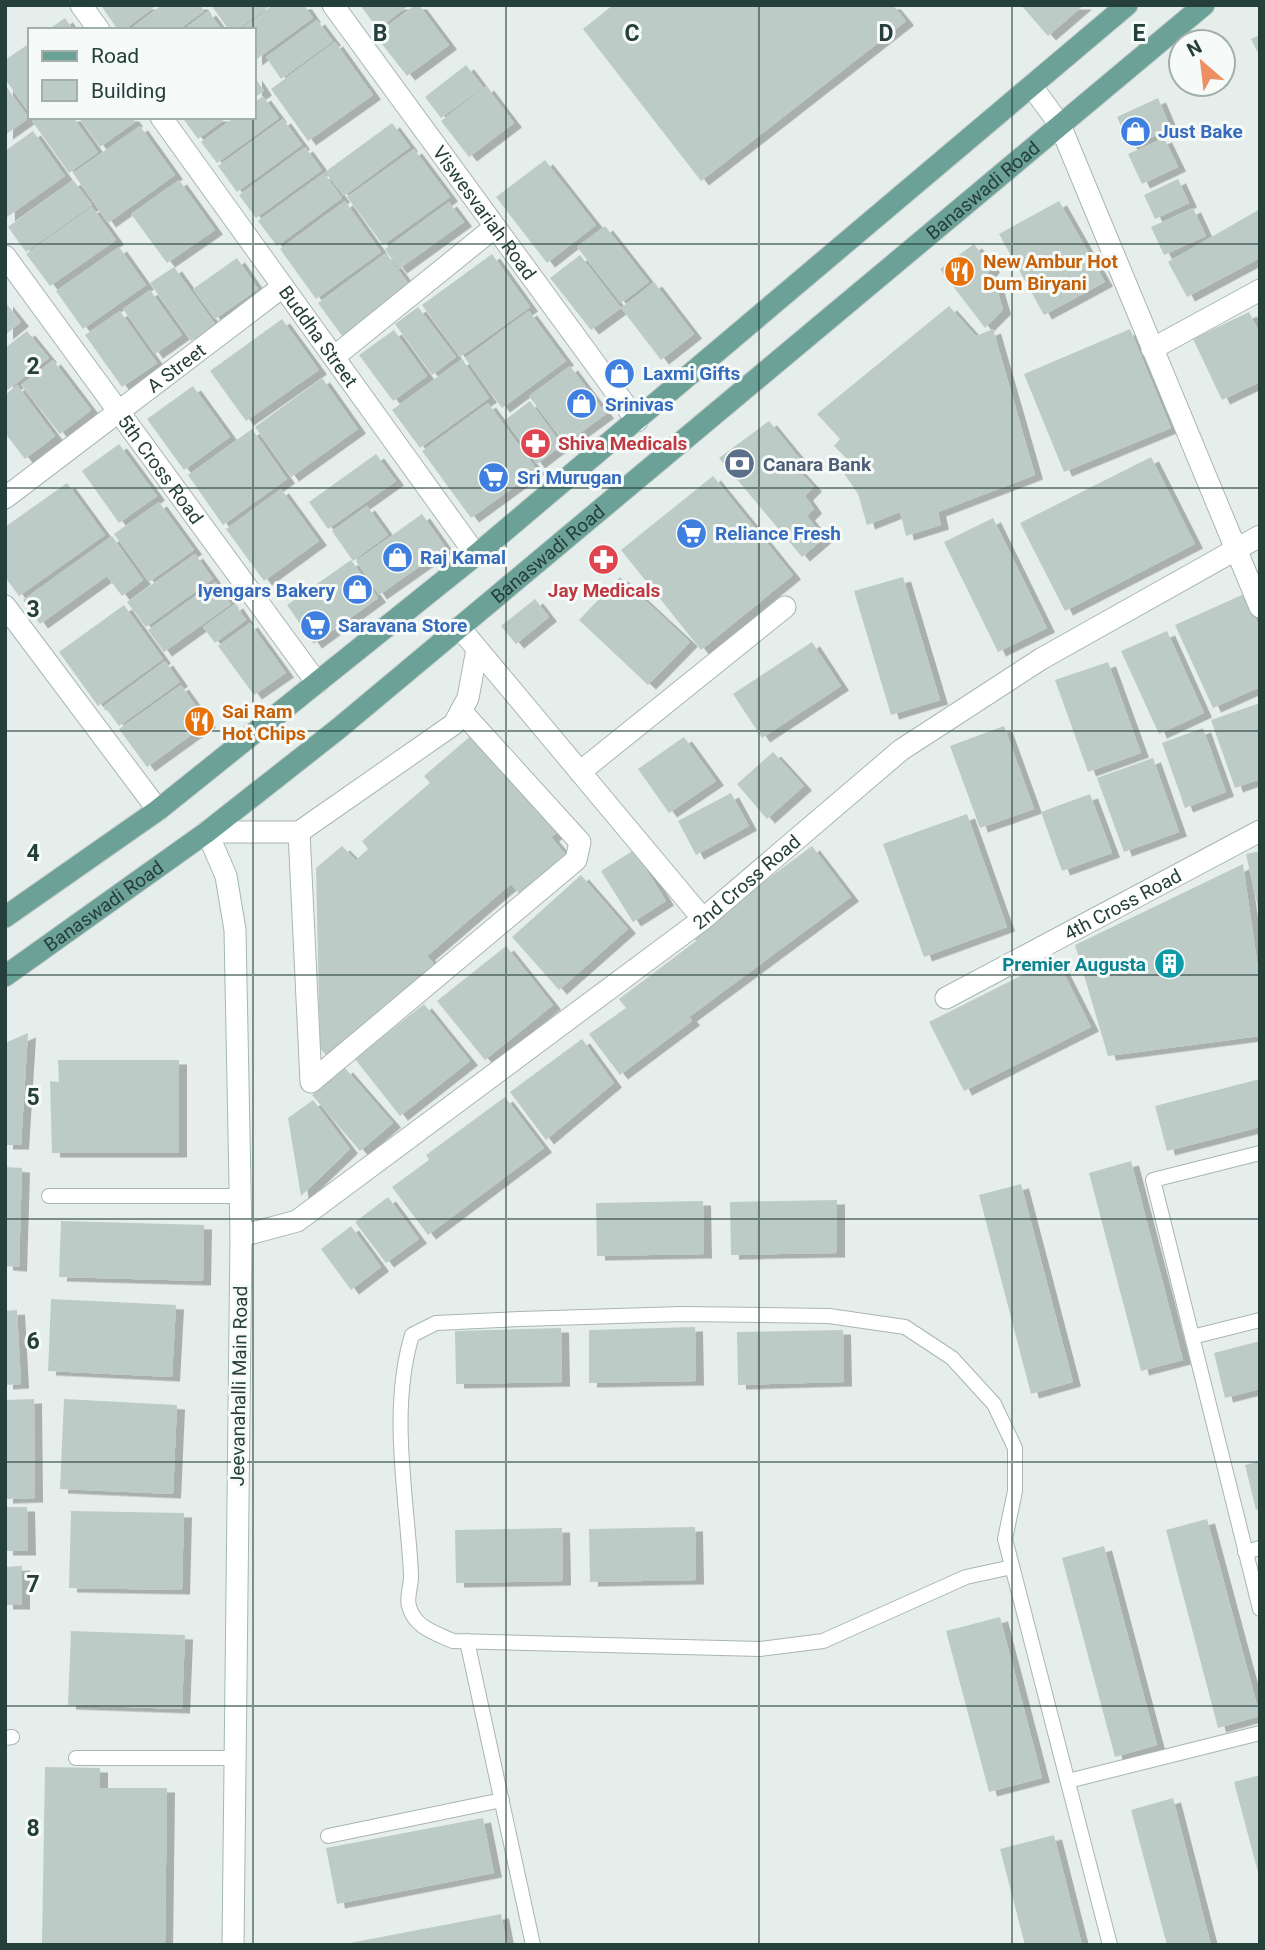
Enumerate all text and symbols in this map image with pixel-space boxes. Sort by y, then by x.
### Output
text: B [373,20,387,47]
text: C [624,20,640,47]
text: D [879,20,893,47]
text: E [1133,20,1146,47]
legend [28,28,256,119]
north arrow [1167,28,1237,98]
text: N [1183,35,1206,62]
text: Road [91,44,139,68]
text: Building [91,79,166,103]
shop icon: Just Bake [1118,114,1152,148]
place label: Just Bake [1158,120,1243,143]
street label: Banaswadi Road [921,136,1044,244]
street label: Viswesvariah Road [428,141,541,284]
place label: New Ambur Hot Dum Biryani [983,250,1118,295]
restaurant icon: New Ambur Hot Dum Biryani [943,255,977,289]
street label: Buddha Street [274,281,363,391]
street label: A Street [142,338,210,397]
text: 2 [26,353,40,380]
shop icon: Laxmi Gifts [603,356,637,390]
place label: Laxmi Gifts [643,362,741,385]
shop icon: Srinivas [565,387,599,421]
place label: Srinivas [605,393,674,416]
street label: 5th Cross Road [113,410,208,528]
pharmacy icon: Shiva Medicals [518,426,552,460]
place label: Shiva Medicals [558,432,687,455]
bank icon: Canara Bank [723,447,757,481]
place label: Canara Bank [763,453,872,476]
supermarket icon: Sri Murugan [477,460,511,494]
place label: Sri Murugan [517,466,622,489]
street label: Banaswadi Road [486,500,609,608]
supermarket icon: Reliance Fresh [675,516,709,550]
place label: Reliance Fresh [715,522,841,545]
shop icon: Raj Kamal [380,540,414,574]
pharmacy icon: Jay Medicals [587,542,621,576]
place label: Raj Kamal [420,546,506,569]
shop icon: Iyengars Bakery [341,573,375,607]
place label: Iyengars Bakery [197,579,335,602]
place label: Jay Medicals [548,579,660,602]
text: 3 [26,596,40,623]
supermarket icon: Saravana Store [298,608,332,642]
place label: Saravana Store [338,614,467,637]
place label: Sai Ram Hot Chips [222,700,306,745]
restaurant icon: Sai Ram Hot Chips [182,705,216,739]
street label: 2nd Cross Road [688,830,805,934]
text: 4 [26,840,40,867]
street label: Banaswadi Road [39,855,168,956]
street label: 4th Cross Road [1060,864,1185,945]
building icon: Premier Augusta [1152,947,1186,981]
place label: Premier Augusta [1002,953,1146,976]
text: 5 [26,1084,40,1111]
street label: Jeevanahalli Main Road [226,1286,252,1486]
text: 6 [26,1328,40,1355]
text: 7 [26,1571,40,1598]
text: 8 [26,1815,40,1842]

